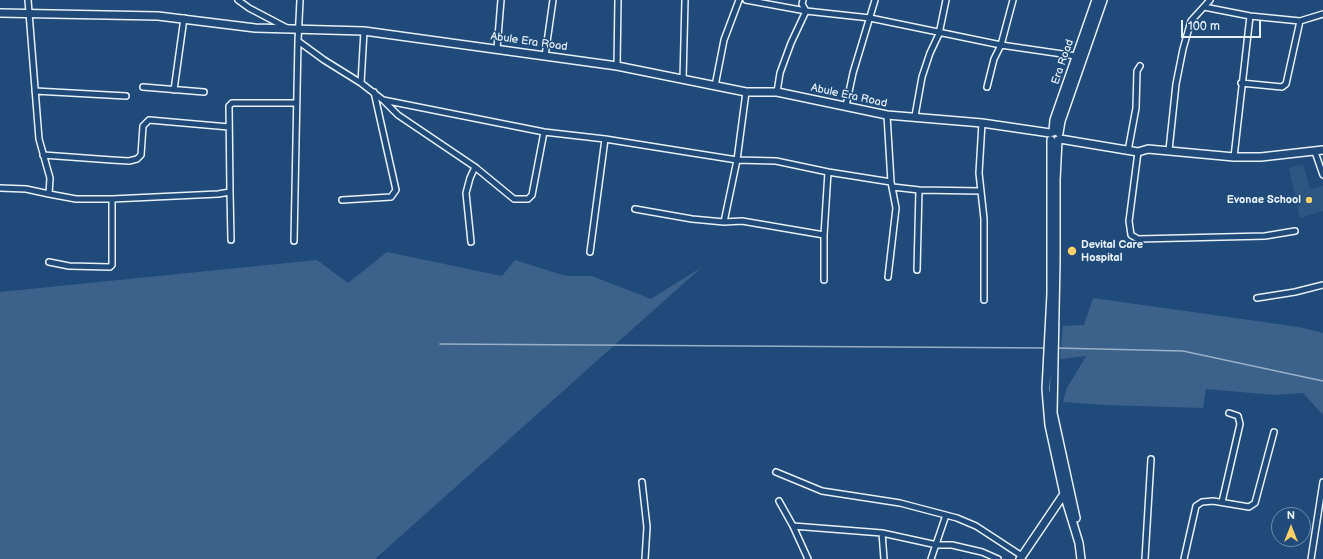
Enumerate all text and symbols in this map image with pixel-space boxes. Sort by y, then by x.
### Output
scale bar [1183,12,1263,38]
text: 100 m [1188,19,1220,34]
street label: Abule Era Road [490,30,568,54]
street label: Era Road [1049,38,1077,86]
street label: Abule Era Road [810,81,888,111]
place label: Evonae School [1227,193,1301,207]
marker: Evonae School [1304,195,1314,205]
place label: Devital Care Hospital [1081,238,1143,264]
marker: Devital Care Hospital [1066,245,1078,257]
north arrow [1271,507,1311,547]
text: N [1287,509,1295,522]

